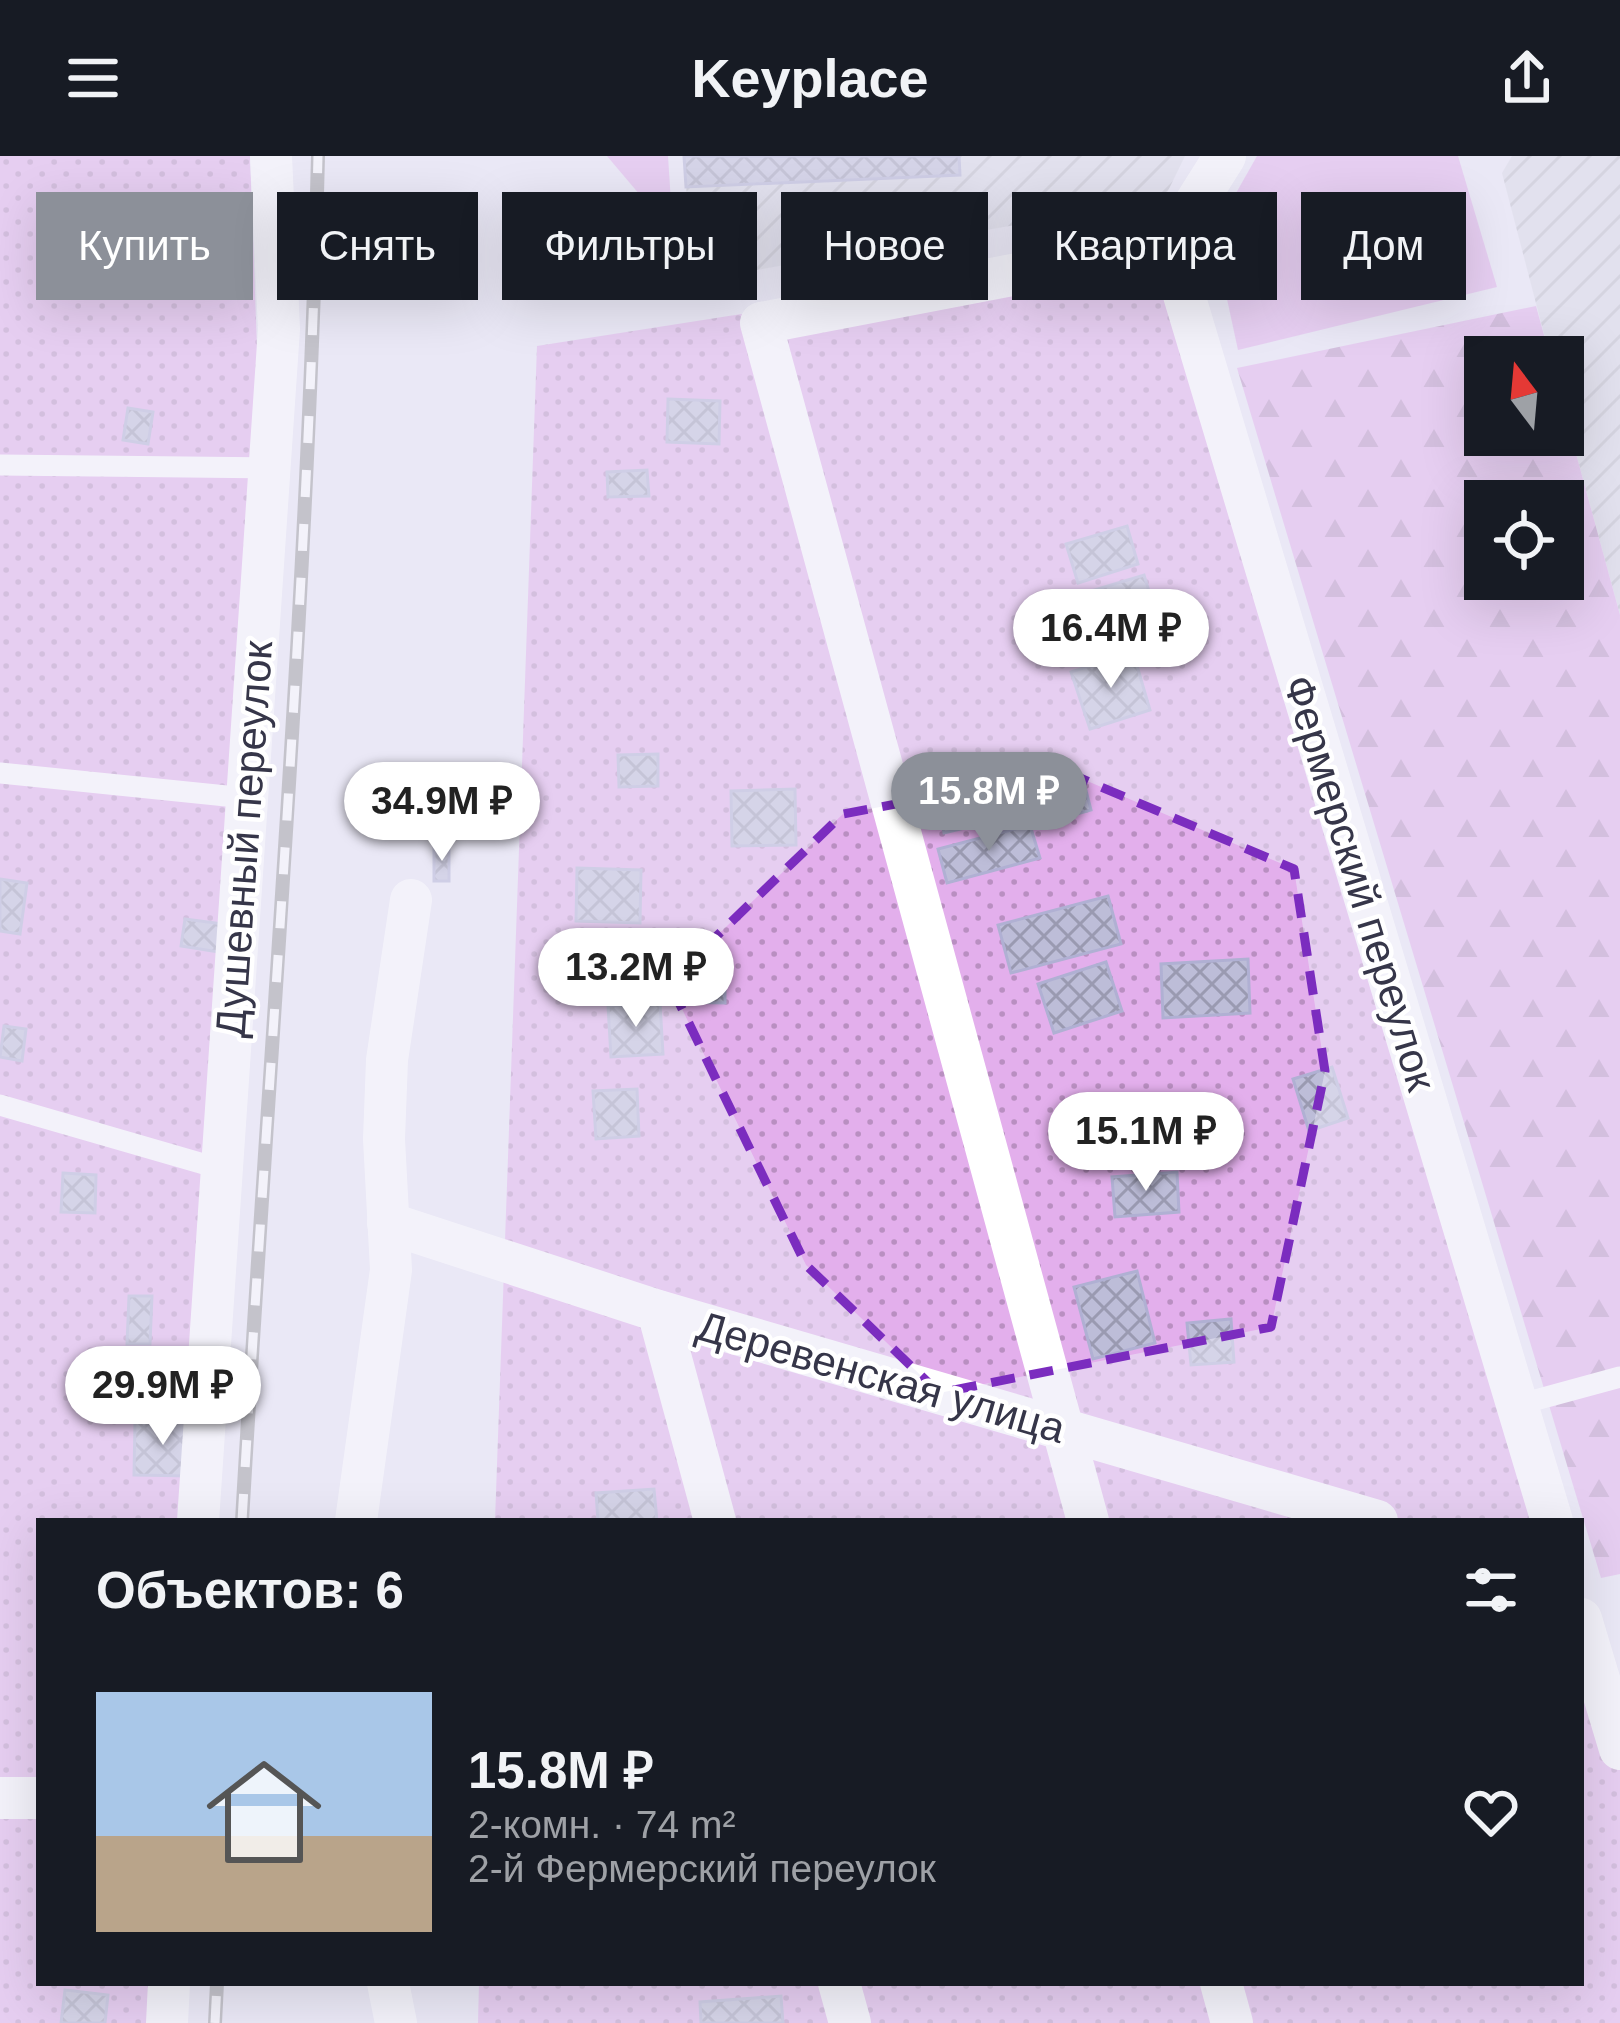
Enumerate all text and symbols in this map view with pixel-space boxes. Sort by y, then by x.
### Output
icon: menu [60,45,126,111]
icon: share [1494,45,1560,111]
text: Keyplace [691,48,929,108]
chip: Купить [36,192,253,300]
chip: Снять [277,192,478,300]
chip: Фильтры [502,192,757,300]
chip: Новое [781,192,988,300]
chip: Квартира [1012,192,1277,300]
chip: Дом [1301,192,1466,300]
north arrow [1464,336,1584,456]
map controls [1464,336,1584,600]
button: locate [1464,480,1584,600]
pin: 16.4M ₽ [1000,589,1222,691]
text: 16.4M ₽ [1040,606,1182,649]
street label: Душевный переулок [207,639,281,1039]
street label: Фермерский переулок [1274,670,1446,1097]
pin: 15.8M ₽ [878,752,1100,854]
pin: 34.9M ₽ [331,762,553,864]
text: 15.8M ₽ [918,769,1060,812]
text: 34.9M ₽ [371,779,513,822]
pin: 13.2M ₽ [525,928,747,1030]
text: 13.2M ₽ [565,945,707,988]
pin: 15.1M ₽ [1035,1092,1257,1194]
text: 15.1M ₽ [1075,1109,1217,1152]
street label: Деревенская улица [692,1302,1071,1452]
pin: 29.9M ₽ [52,1346,274,1448]
text: 29.9M ₽ [92,1363,234,1406]
icon: filters [1458,1557,1524,1623]
text: Объектов: 6 [96,1562,404,1619]
icon: home [192,1740,336,1884]
text: 15.8M ₽ [468,1742,654,1799]
icon: heart [1458,1779,1524,1845]
text: 2-комн. · 74 m² [468,1803,735,1846]
text: 2-й Фермерский переулок [468,1847,936,1890]

